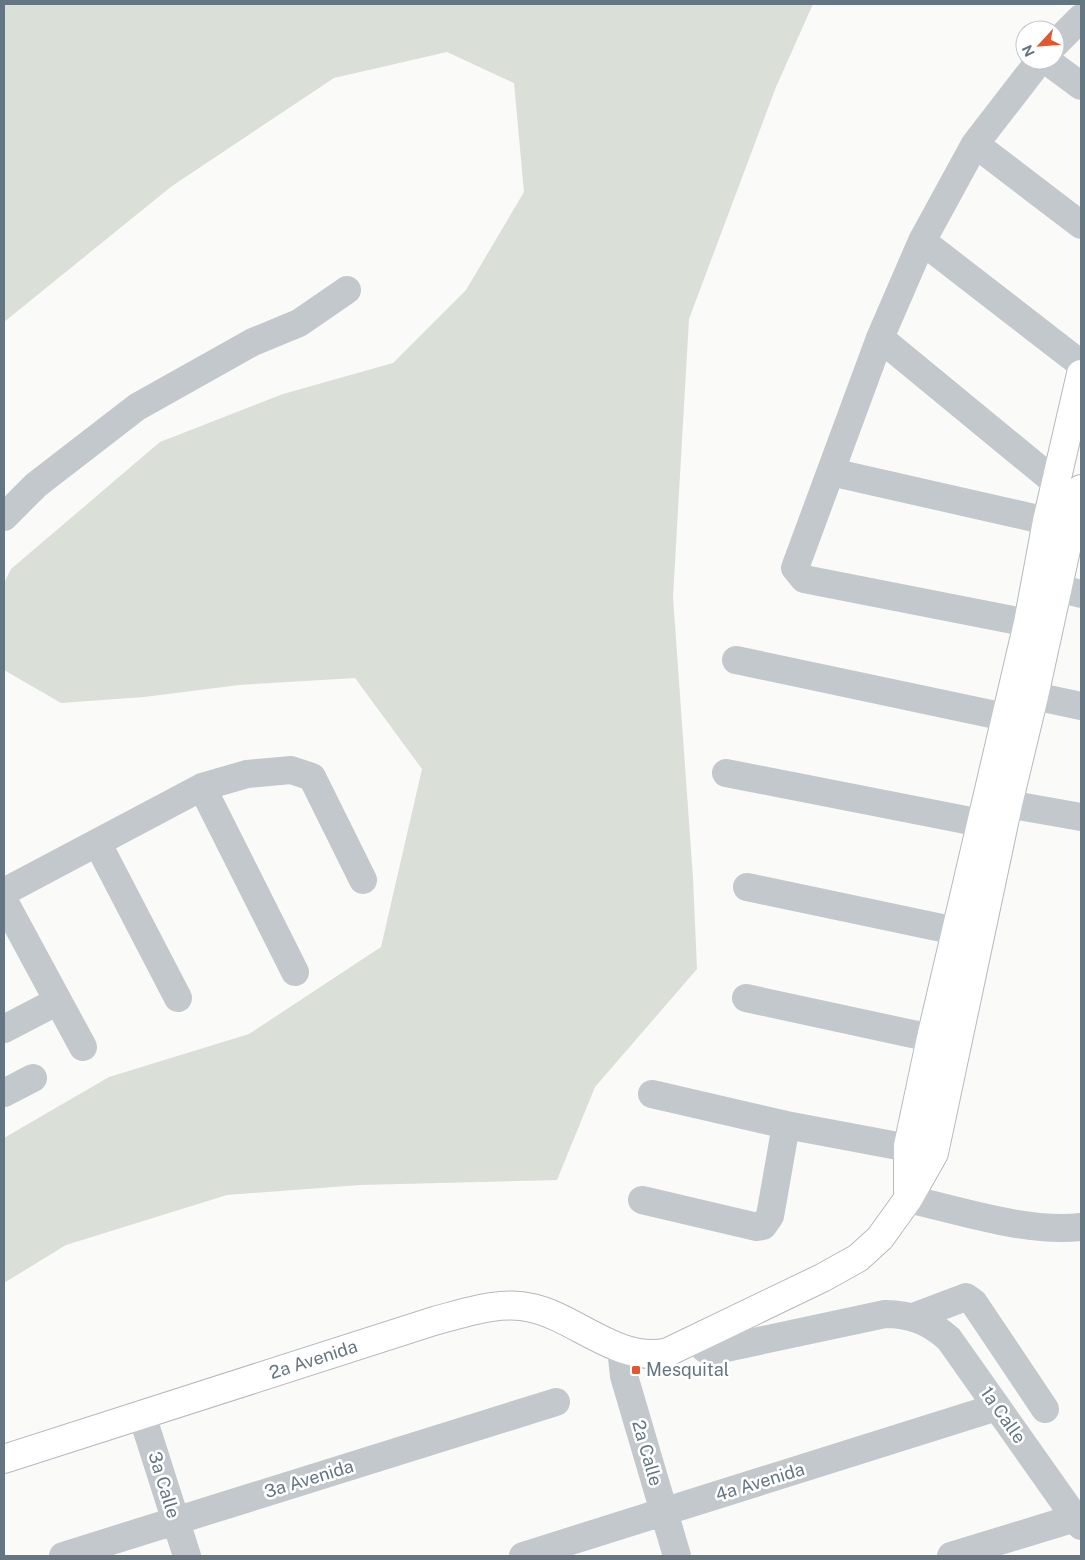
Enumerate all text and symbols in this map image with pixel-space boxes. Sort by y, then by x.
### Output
north arrow [1015,20,1065,70]
text: N [1019,42,1038,59]
street label: 2a Avenida [267,1335,360,1383]
place label: Mesquital [646,1359,729,1380]
marker: Mesquital [630,1364,642,1376]
street label: 1a Calle [976,1382,1030,1447]
street label: 2a Calle [628,1417,667,1488]
street label: 3a Calle [144,1449,185,1521]
street label: 3a Avenida [262,1455,356,1502]
street label: 4a Avenida [713,1458,807,1505]

